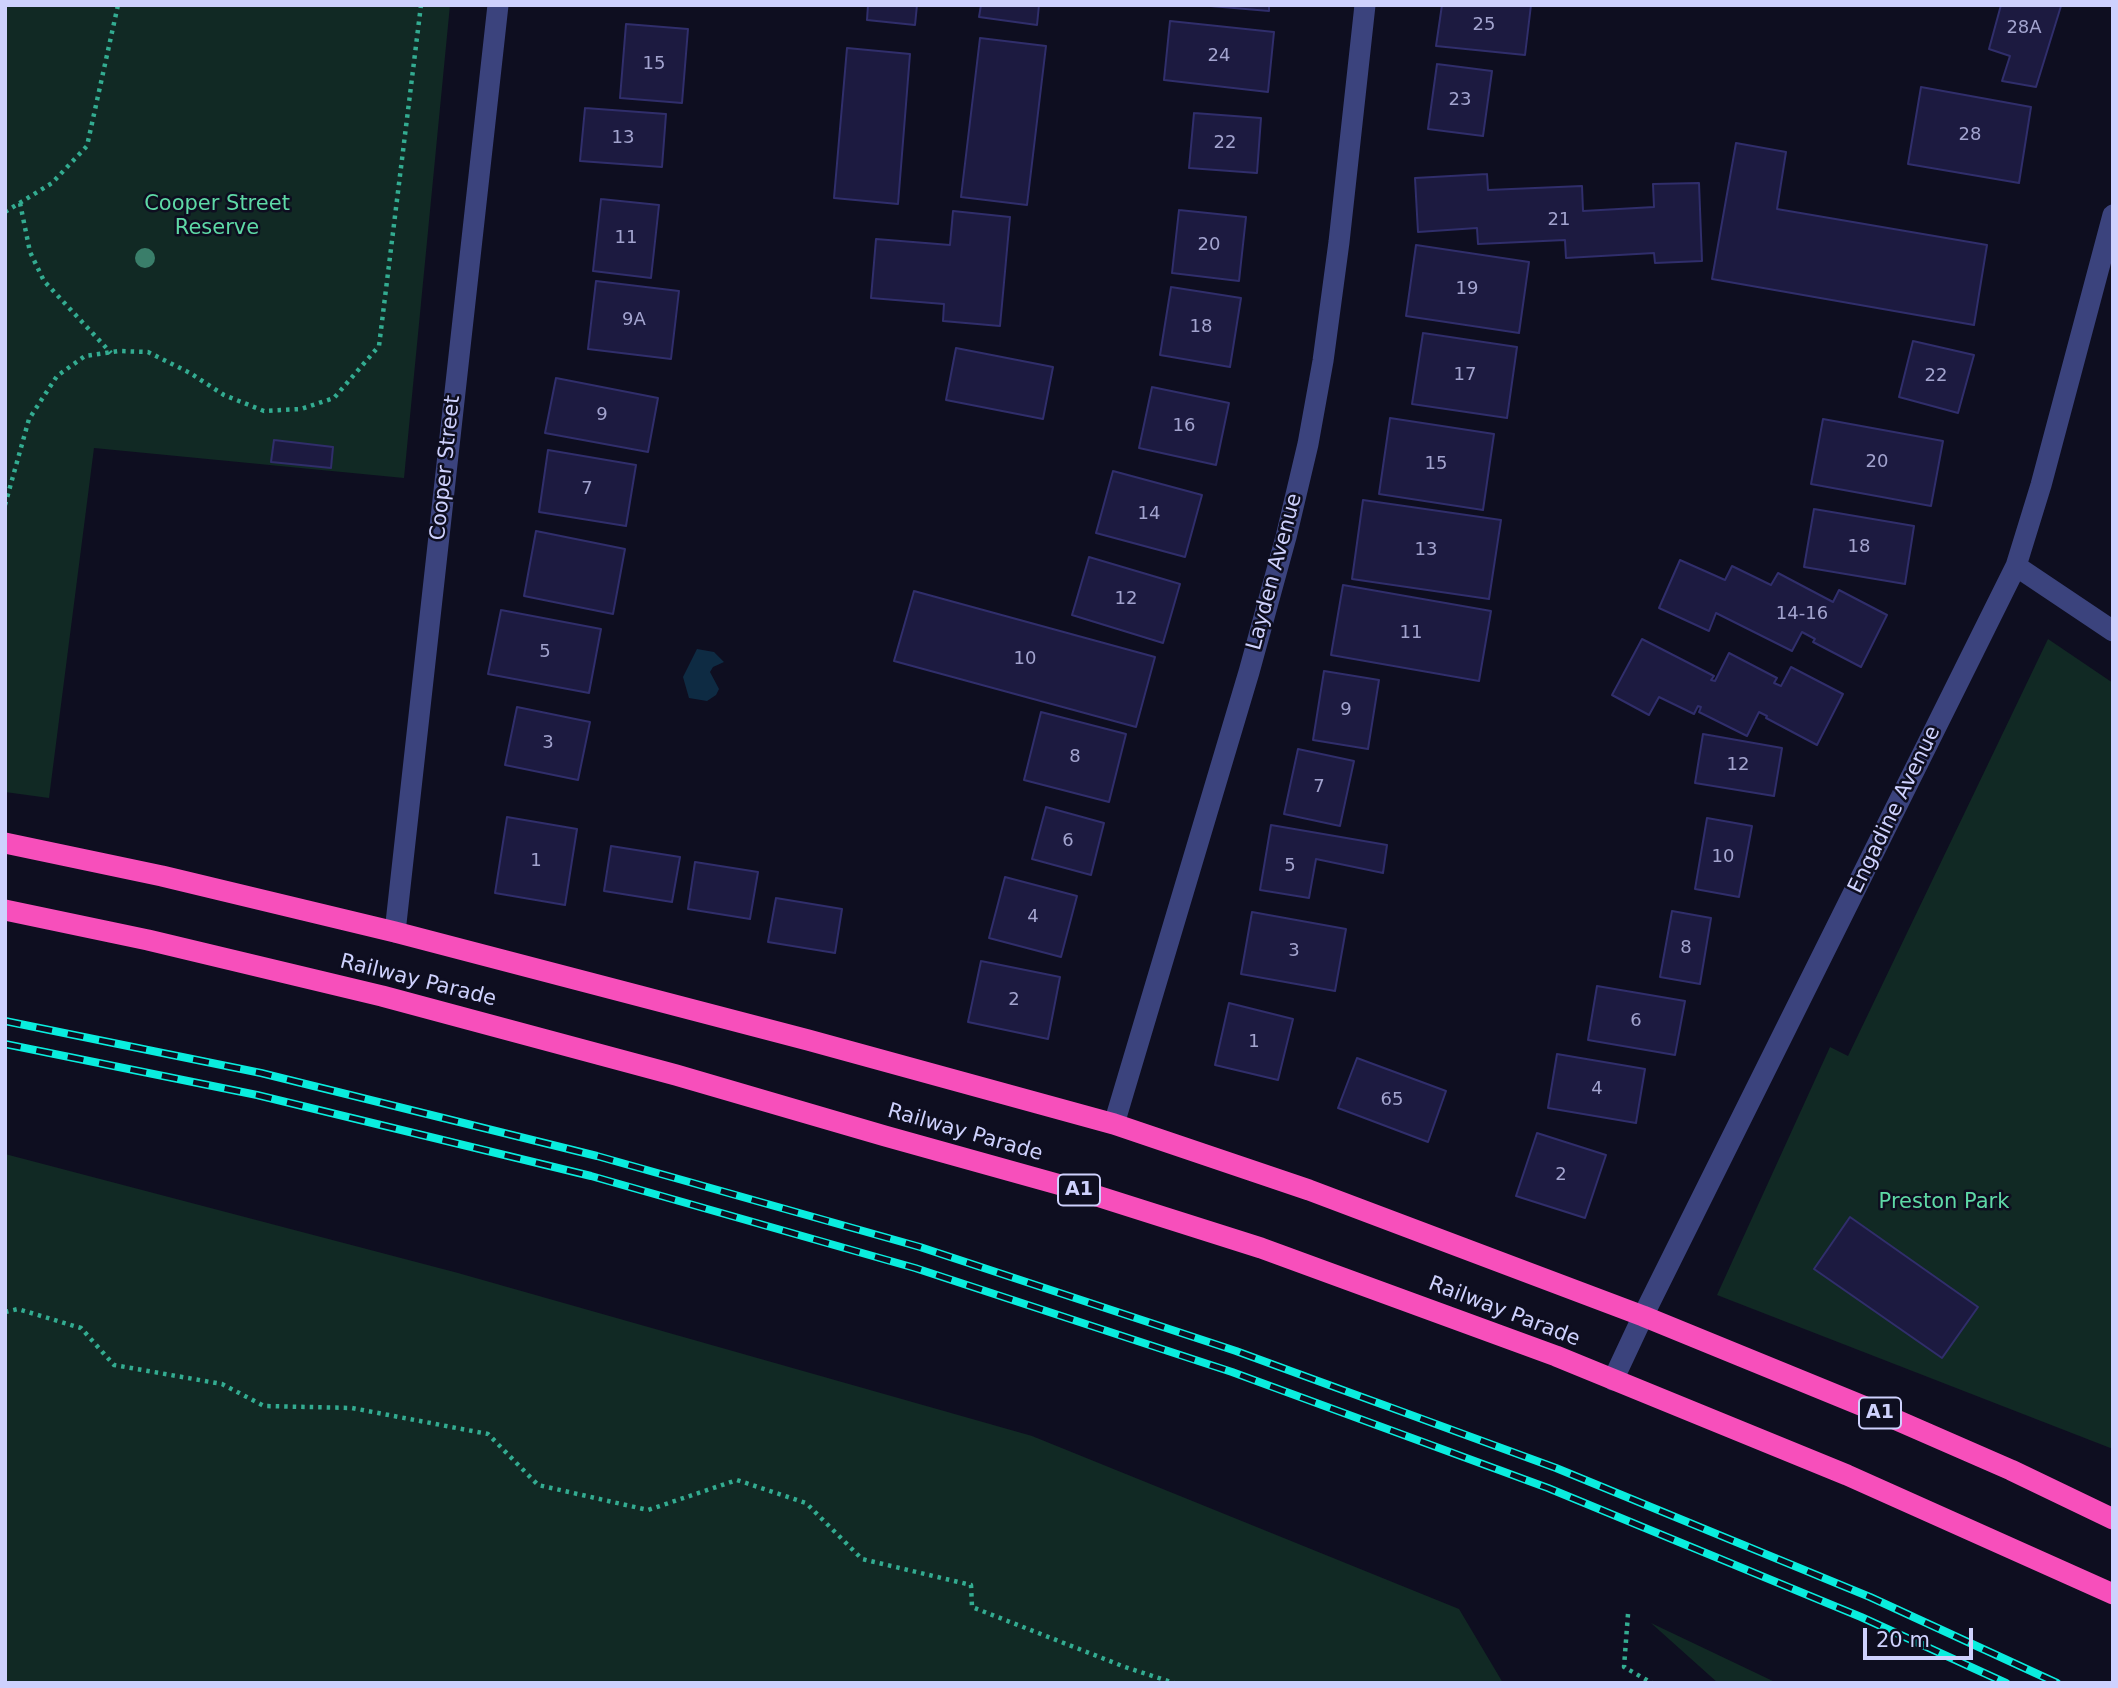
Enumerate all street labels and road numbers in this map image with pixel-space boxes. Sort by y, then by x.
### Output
street label: Cooper Street [426,394,466,542]
street label: Layden Avenue [1242,491,1308,653]
street label: Engadine Avenue [1844,722,1946,898]
street label: Railway Parade [337,949,499,1013]
street label: Railway Parade [885,1099,1045,1167]
road number: A1 [1058,1174,1100,1206]
street label: Railway Parade [1425,1272,1583,1352]
road number: A1 [1859,1398,1901,1428]

